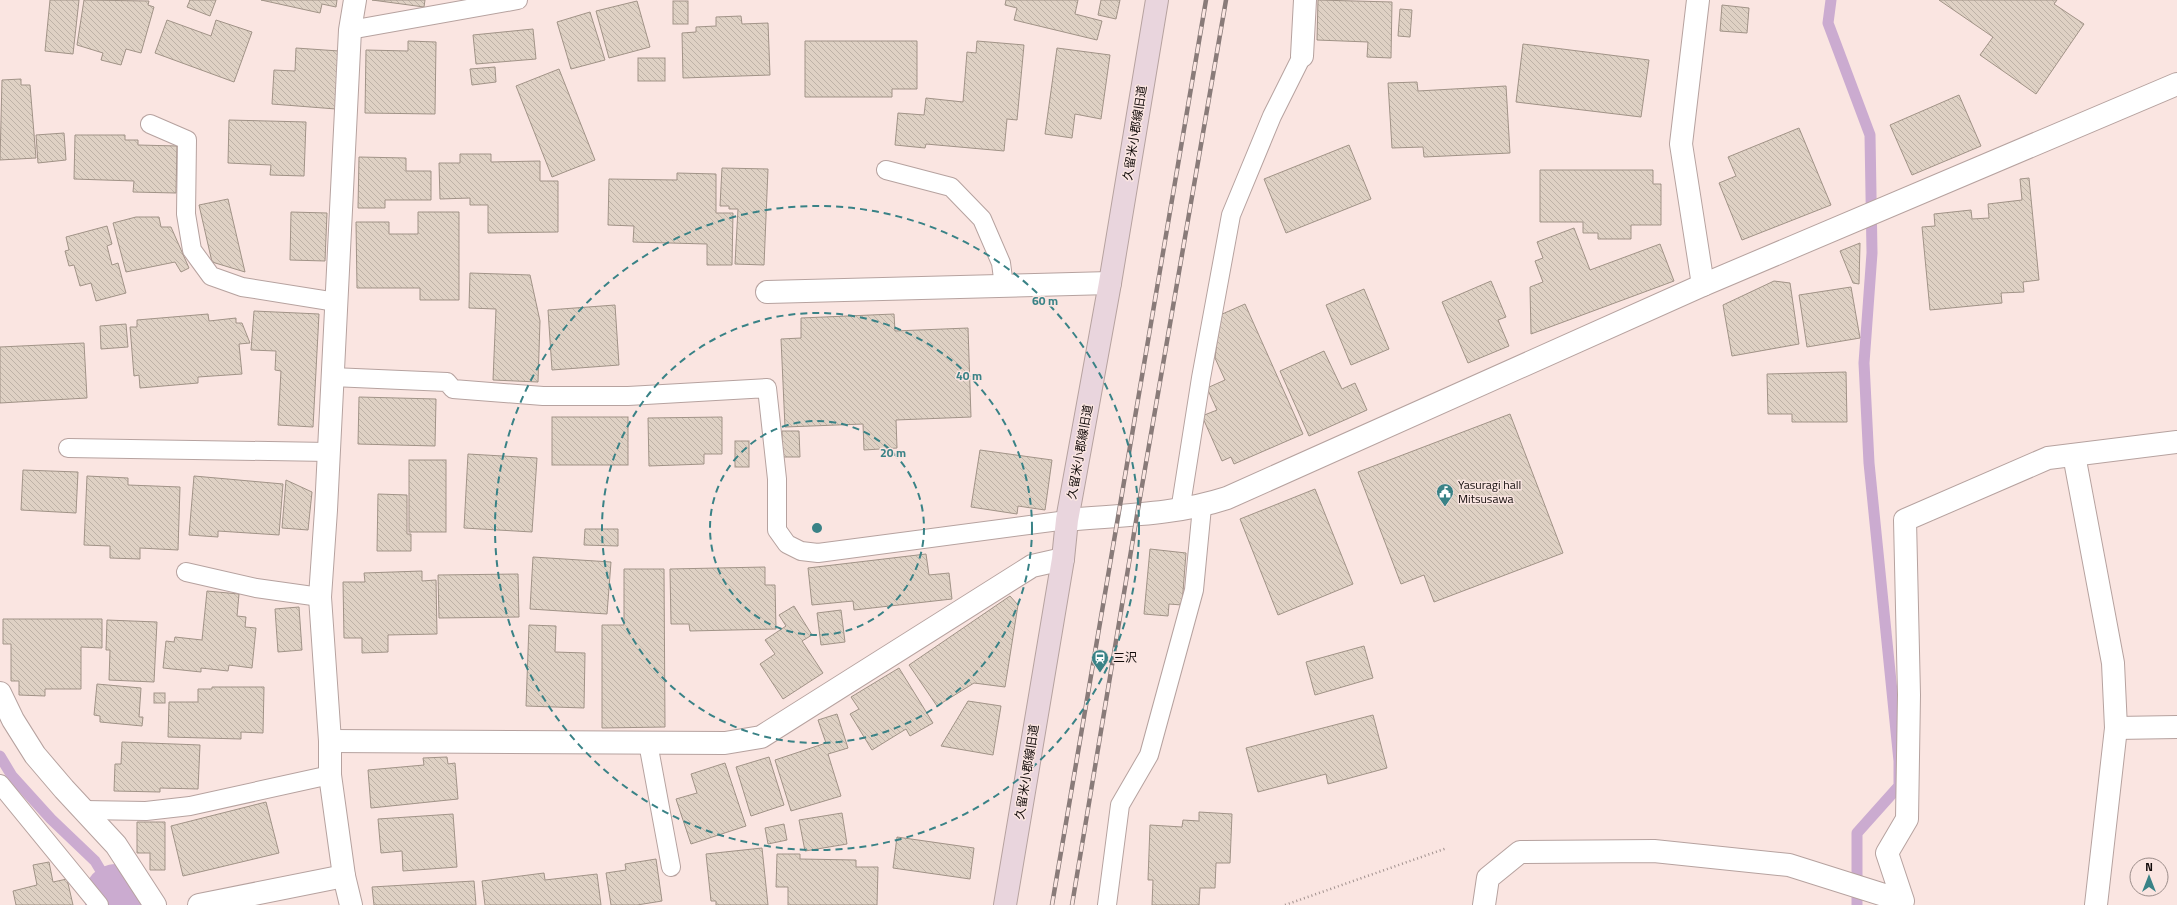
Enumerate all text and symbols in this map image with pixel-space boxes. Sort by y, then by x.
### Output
street label: 久留米小郡線旧道 [1118,84,1151,182]
text: 60 m [1032,291,1058,310]
text: 40 m [956,366,982,385]
street label: 久留米小郡線旧道 [1062,403,1097,501]
text: 20 m [880,443,906,462]
place label: Yasuragi hall Mitsusawa [1458,475,1521,508]
public building icon: Yasuragi hall Mitsusawa [1435,482,1455,507]
centre of rings [810,521,824,535]
station icon: 三沢 [1090,648,1110,673]
place label: 三沢 [1113,648,1137,667]
street label: 久留米小郡線旧道 [1010,723,1043,821]
north arrow [2129,857,2169,897]
text: N [2145,859,2153,875]

